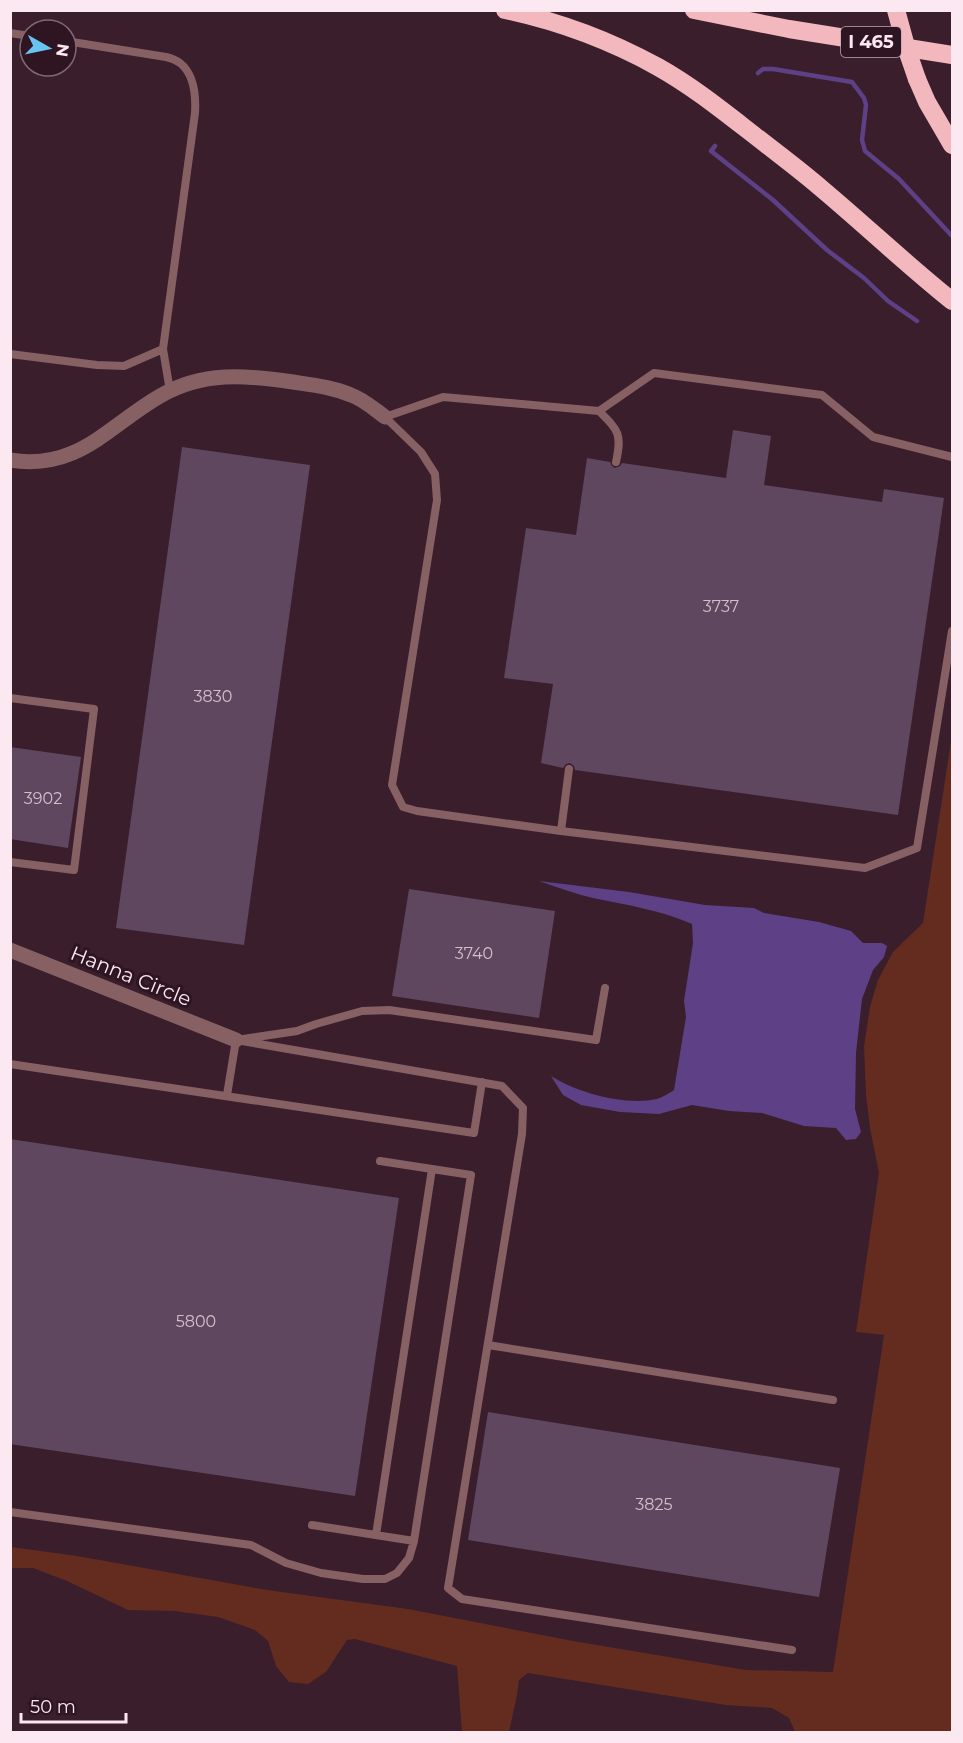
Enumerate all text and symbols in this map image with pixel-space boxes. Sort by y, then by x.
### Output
north arrow [18,18,78,78]
road number: I 465 [841,27,901,57]
text: N [52,42,73,58]
house number: 3737 [703,597,739,616]
house number: 3830 [194,687,232,706]
house number: 3902 [24,789,62,808]
street label: Hanna Circle [67,941,195,1011]
house number: 3740 [455,944,493,963]
house number: 5800 [176,1312,216,1331]
house number: 3825 [635,1495,673,1514]
scale bar [21,1686,126,1724]
text: 50 m [30,1696,76,1718]

